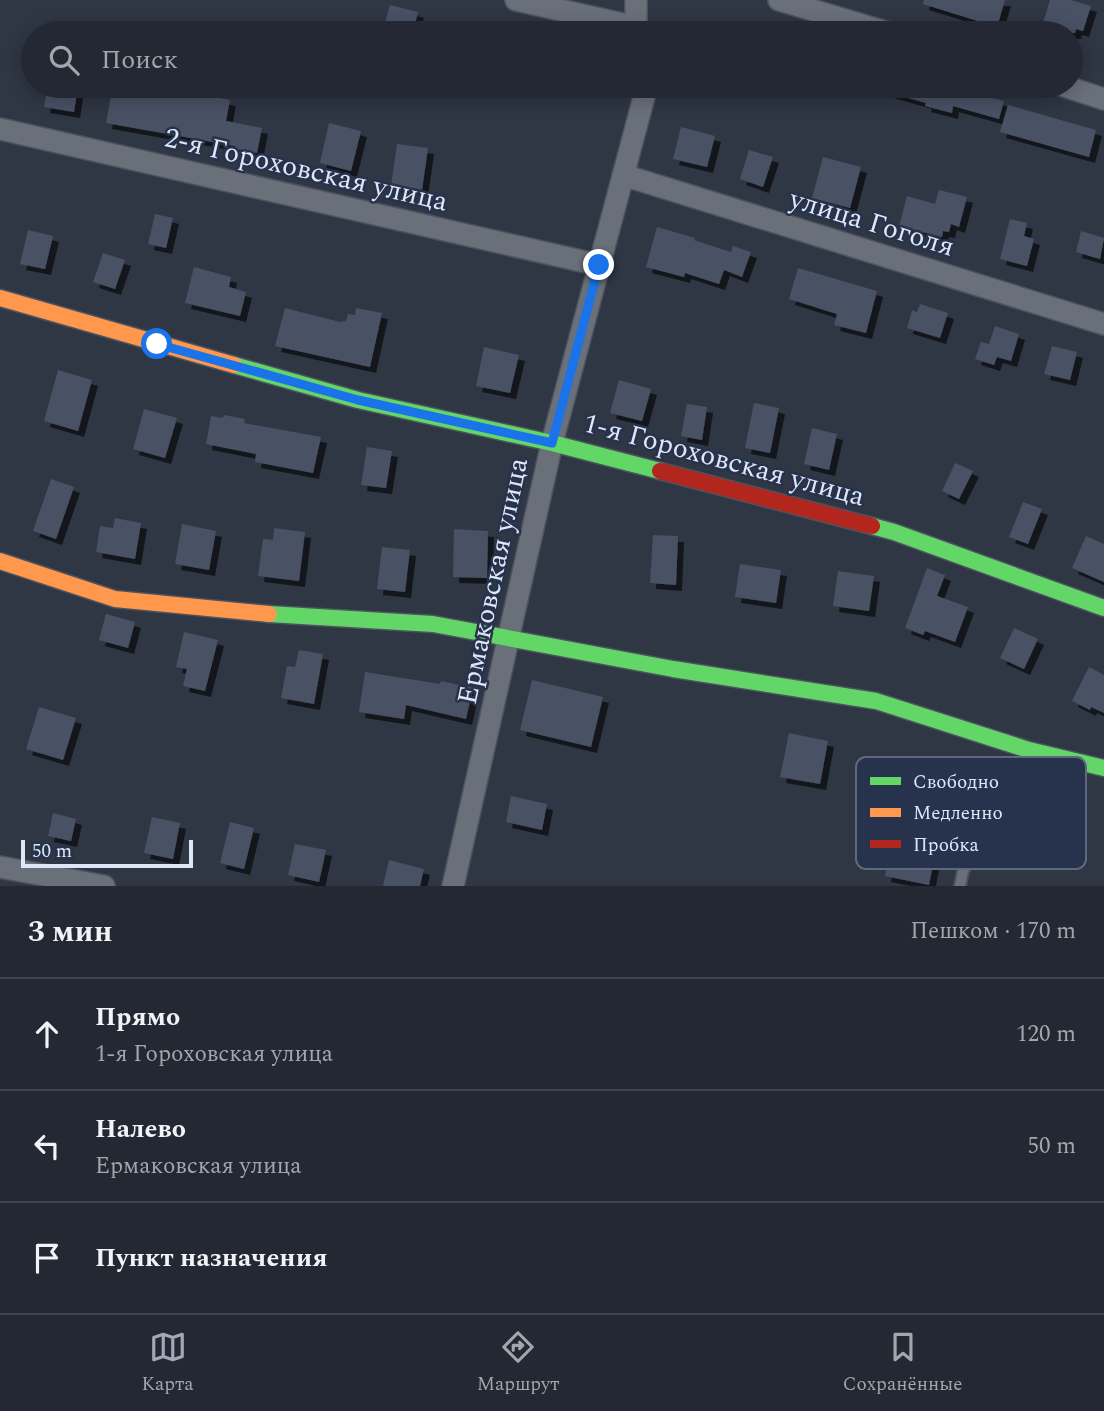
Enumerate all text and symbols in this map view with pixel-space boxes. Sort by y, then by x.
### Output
search box [21,21,1083,98]
text: Поиск [101,40,178,80]
icon: search [45,41,83,79]
street label: 2-я Гороховская улица [160,116,452,224]
street label: улица Гоголя [783,177,960,268]
route end [583,249,614,280]
route start [141,328,172,359]
street label: 1-я Гороховская улица [578,402,870,518]
street label: Ермаковская улица [446,453,540,708]
legend [856,757,1086,869]
text: Свободно [913,768,999,797]
text: Медленно [913,799,1003,828]
text: Пробка [913,831,980,860]
scale bar [21,837,192,869]
text: 50 m [32,837,72,866]
text: 3 мин [28,909,113,955]
text: Пешком · 170 m [910,914,1076,949]
text: Прямо [95,997,180,1037]
icon: ahead [28,1015,66,1053]
text: 120 m [1016,1017,1076,1052]
text: 1-я Гороховская улица [95,1037,333,1072]
text: Налево [95,1109,186,1149]
icon: left [28,1127,66,1165]
text: 50 m [1027,1129,1076,1164]
text: Ермаковская улица [95,1149,302,1184]
text: Пункт назначения [95,1238,328,1278]
icon: arrive [28,1239,66,1277]
tab: Карта [142,1328,194,1399]
tab: Маршрут [477,1328,560,1399]
tab: Сохранённые [843,1328,962,1399]

